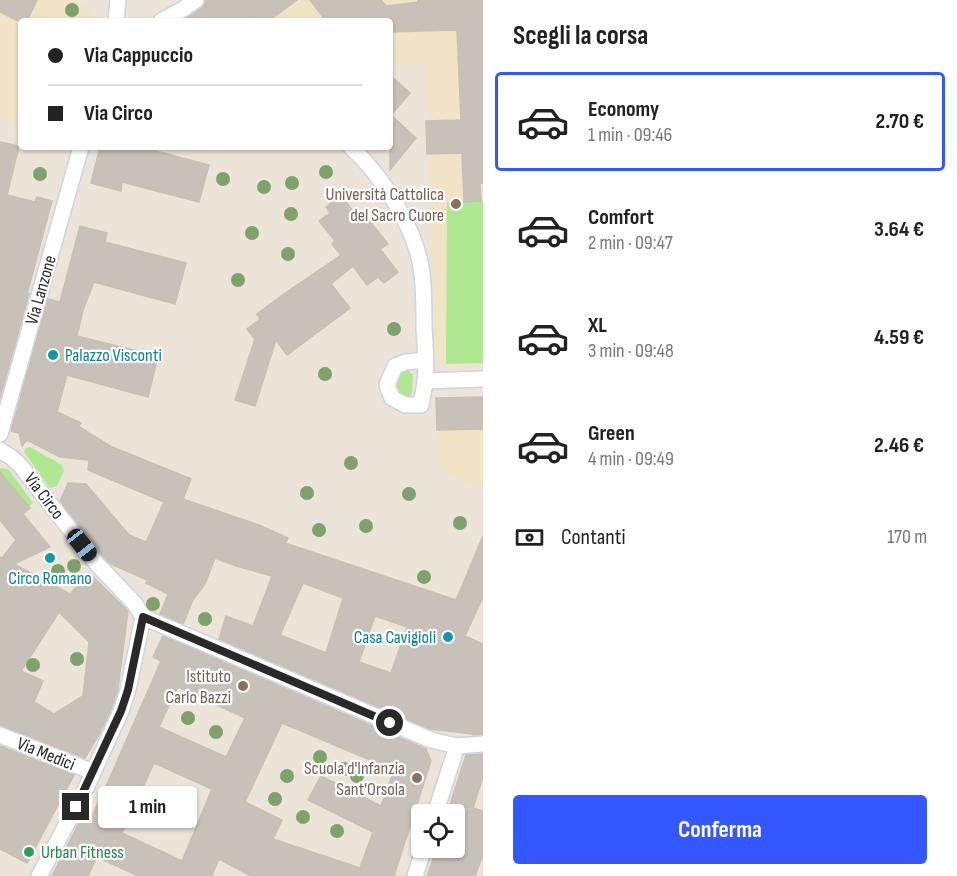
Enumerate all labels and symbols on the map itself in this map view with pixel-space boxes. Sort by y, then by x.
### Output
place label: Università Cattolica del Sacro Cuore [325,184,444,226]
marker: Università Cattolica del Sacro Cuore [449,197,463,211]
street label: Via Lanzone [21,253,61,327]
place label: Palazzo Visconti [65,345,162,366]
marker: Palazzo Visconti [46,348,60,362]
street label: Via Circo [20,469,68,523]
car [64,525,100,565]
marker: Circo Romano [43,551,57,565]
place label: Circo Romano [8,568,92,589]
place label: Casa Cavigioli [354,627,436,648]
marker: Casa Cavigioli [441,630,455,644]
place label: Istituto Carlo Bazzi [166,666,231,708]
marker: Istituto Carlo Bazzi [236,679,250,693]
route start [376,709,403,736]
street label: Via Medici [14,733,78,775]
place label: Scuola d'Infanzia Sant'Orsola [304,758,405,800]
marker: Scuola d'Infanzia Sant'Orsola [410,771,424,785]
callout: 1 min [97,786,196,828]
route end [62,793,89,820]
place label: Urban Fitness [41,842,124,863]
marker: Urban Fitness [22,845,36,859]

